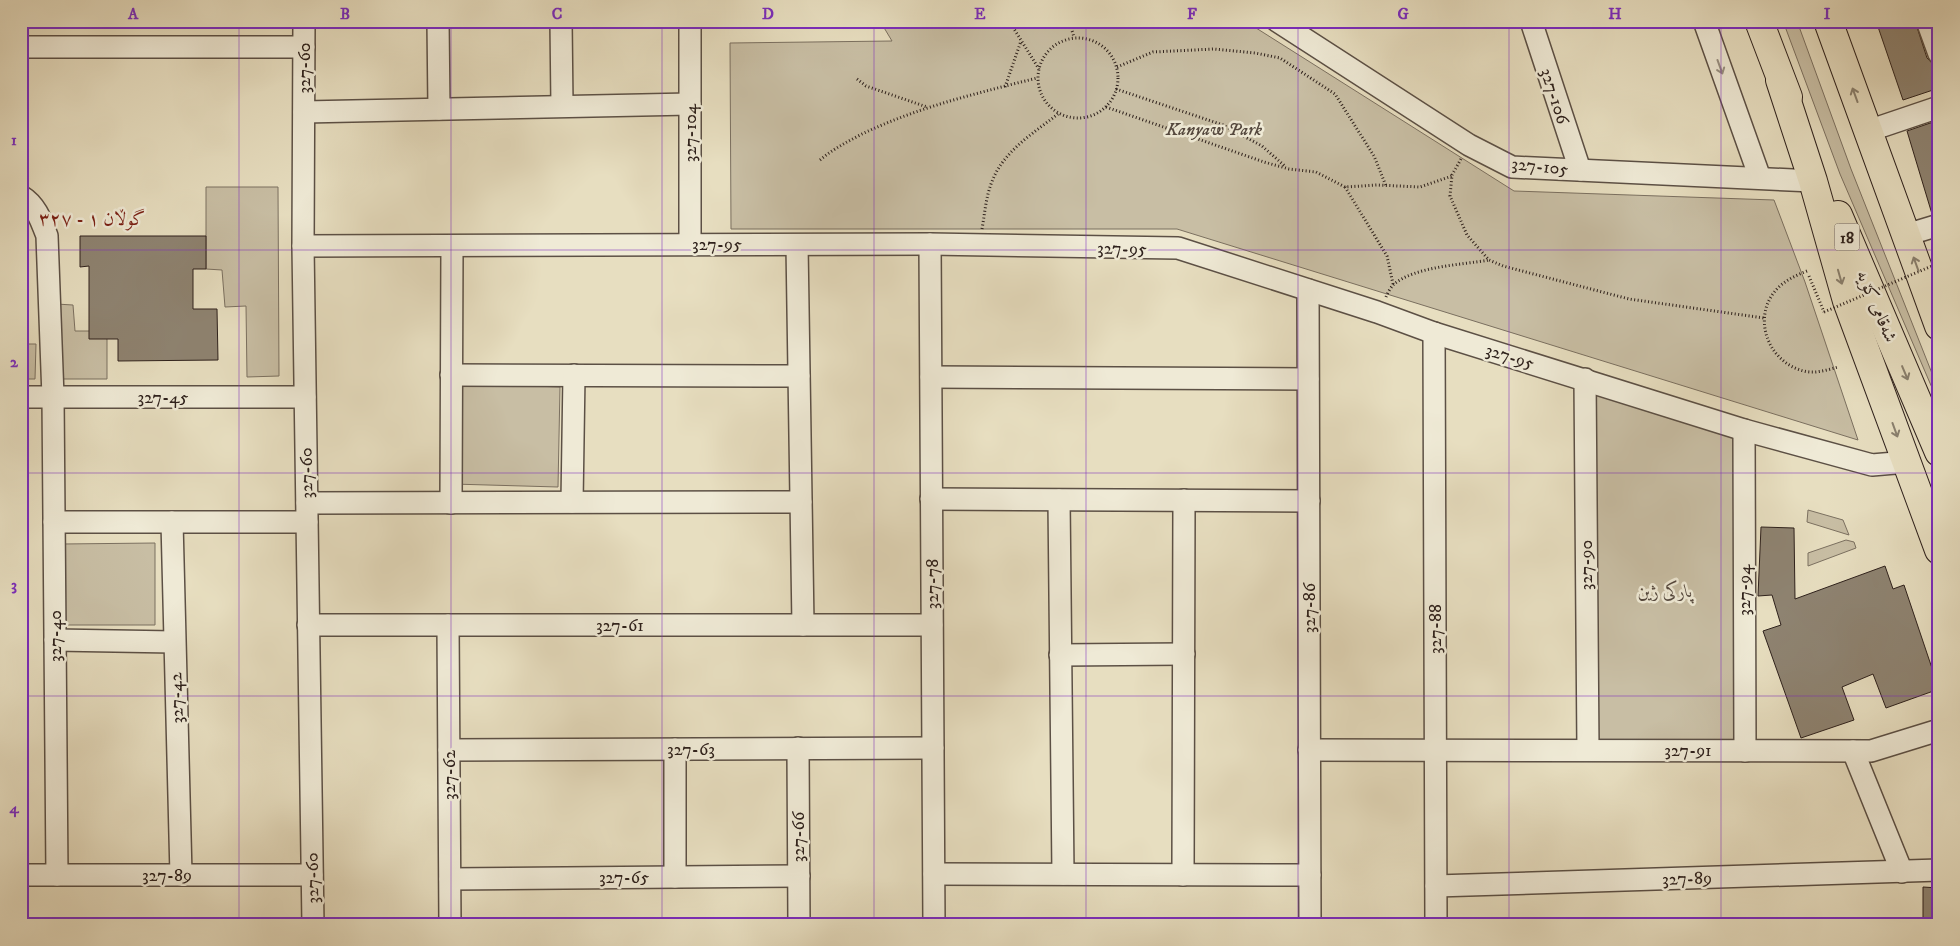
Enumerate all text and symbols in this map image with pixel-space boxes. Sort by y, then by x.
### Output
text: A [127,4,139,24]
text: B [340,4,350,24]
text: C [552,4,562,24]
text: D [762,4,774,24]
text: E [974,4,986,24]
text: F [1187,4,1197,24]
text: G [1397,4,1409,24]
text: H [1608,4,1622,24]
text: I [1824,4,1831,24]
street label: 327-60 [294,43,316,93]
one-way arrow [1716,59,1725,74]
street label: 327-106 [1535,66,1574,128]
one-way arrow [1850,87,1859,103]
street label: 327-104 [680,103,702,162]
park label: Kanyaw Park [1165,119,1263,141]
text: 1 [11,130,17,150]
street label: 327-105 [1510,153,1569,181]
district label: گوڵان ١ - ٣٢٧ [39,208,145,231]
road number: 18 [1834,223,1860,250]
street label: 327-95 [692,234,742,256]
street label: 327-95 [1097,238,1147,260]
one-way arrow [1911,257,1920,272]
street label: شەقامی کۆیە [1851,267,1901,346]
one-way arrow [1836,269,1845,285]
street label: 327-95 [1483,339,1537,375]
text: 2 [10,352,19,372]
one-way arrow [1901,365,1911,380]
street label: 327-45 [137,387,189,409]
one-way arrow [1891,422,1901,437]
street label: 327-60 [296,447,318,499]
street label: 327-90 [1576,540,1598,590]
street label: 327-78 [922,559,944,609]
street label: 327-94 [1734,564,1756,616]
text: 3 [11,575,17,595]
park label: پارکی ژین [1637,579,1694,604]
street label: 327-86 [1299,582,1321,633]
street label: 327-88 [1425,604,1447,654]
street label: 327-40 [45,610,67,662]
street label: 327-61 [596,615,644,637]
street label: 327-42 [165,672,189,724]
street label: 327-63 [667,739,715,761]
street label: 327-91 [1664,740,1712,762]
street label: 327-62 [439,750,461,800]
text: 4 [8,798,19,818]
street label: 327-66 [788,811,810,862]
street label: 327-60 [302,852,324,904]
street label: 327-89 [142,865,192,887]
street label: 327-65 [599,867,649,889]
street label: 327-89 [1662,867,1712,891]

